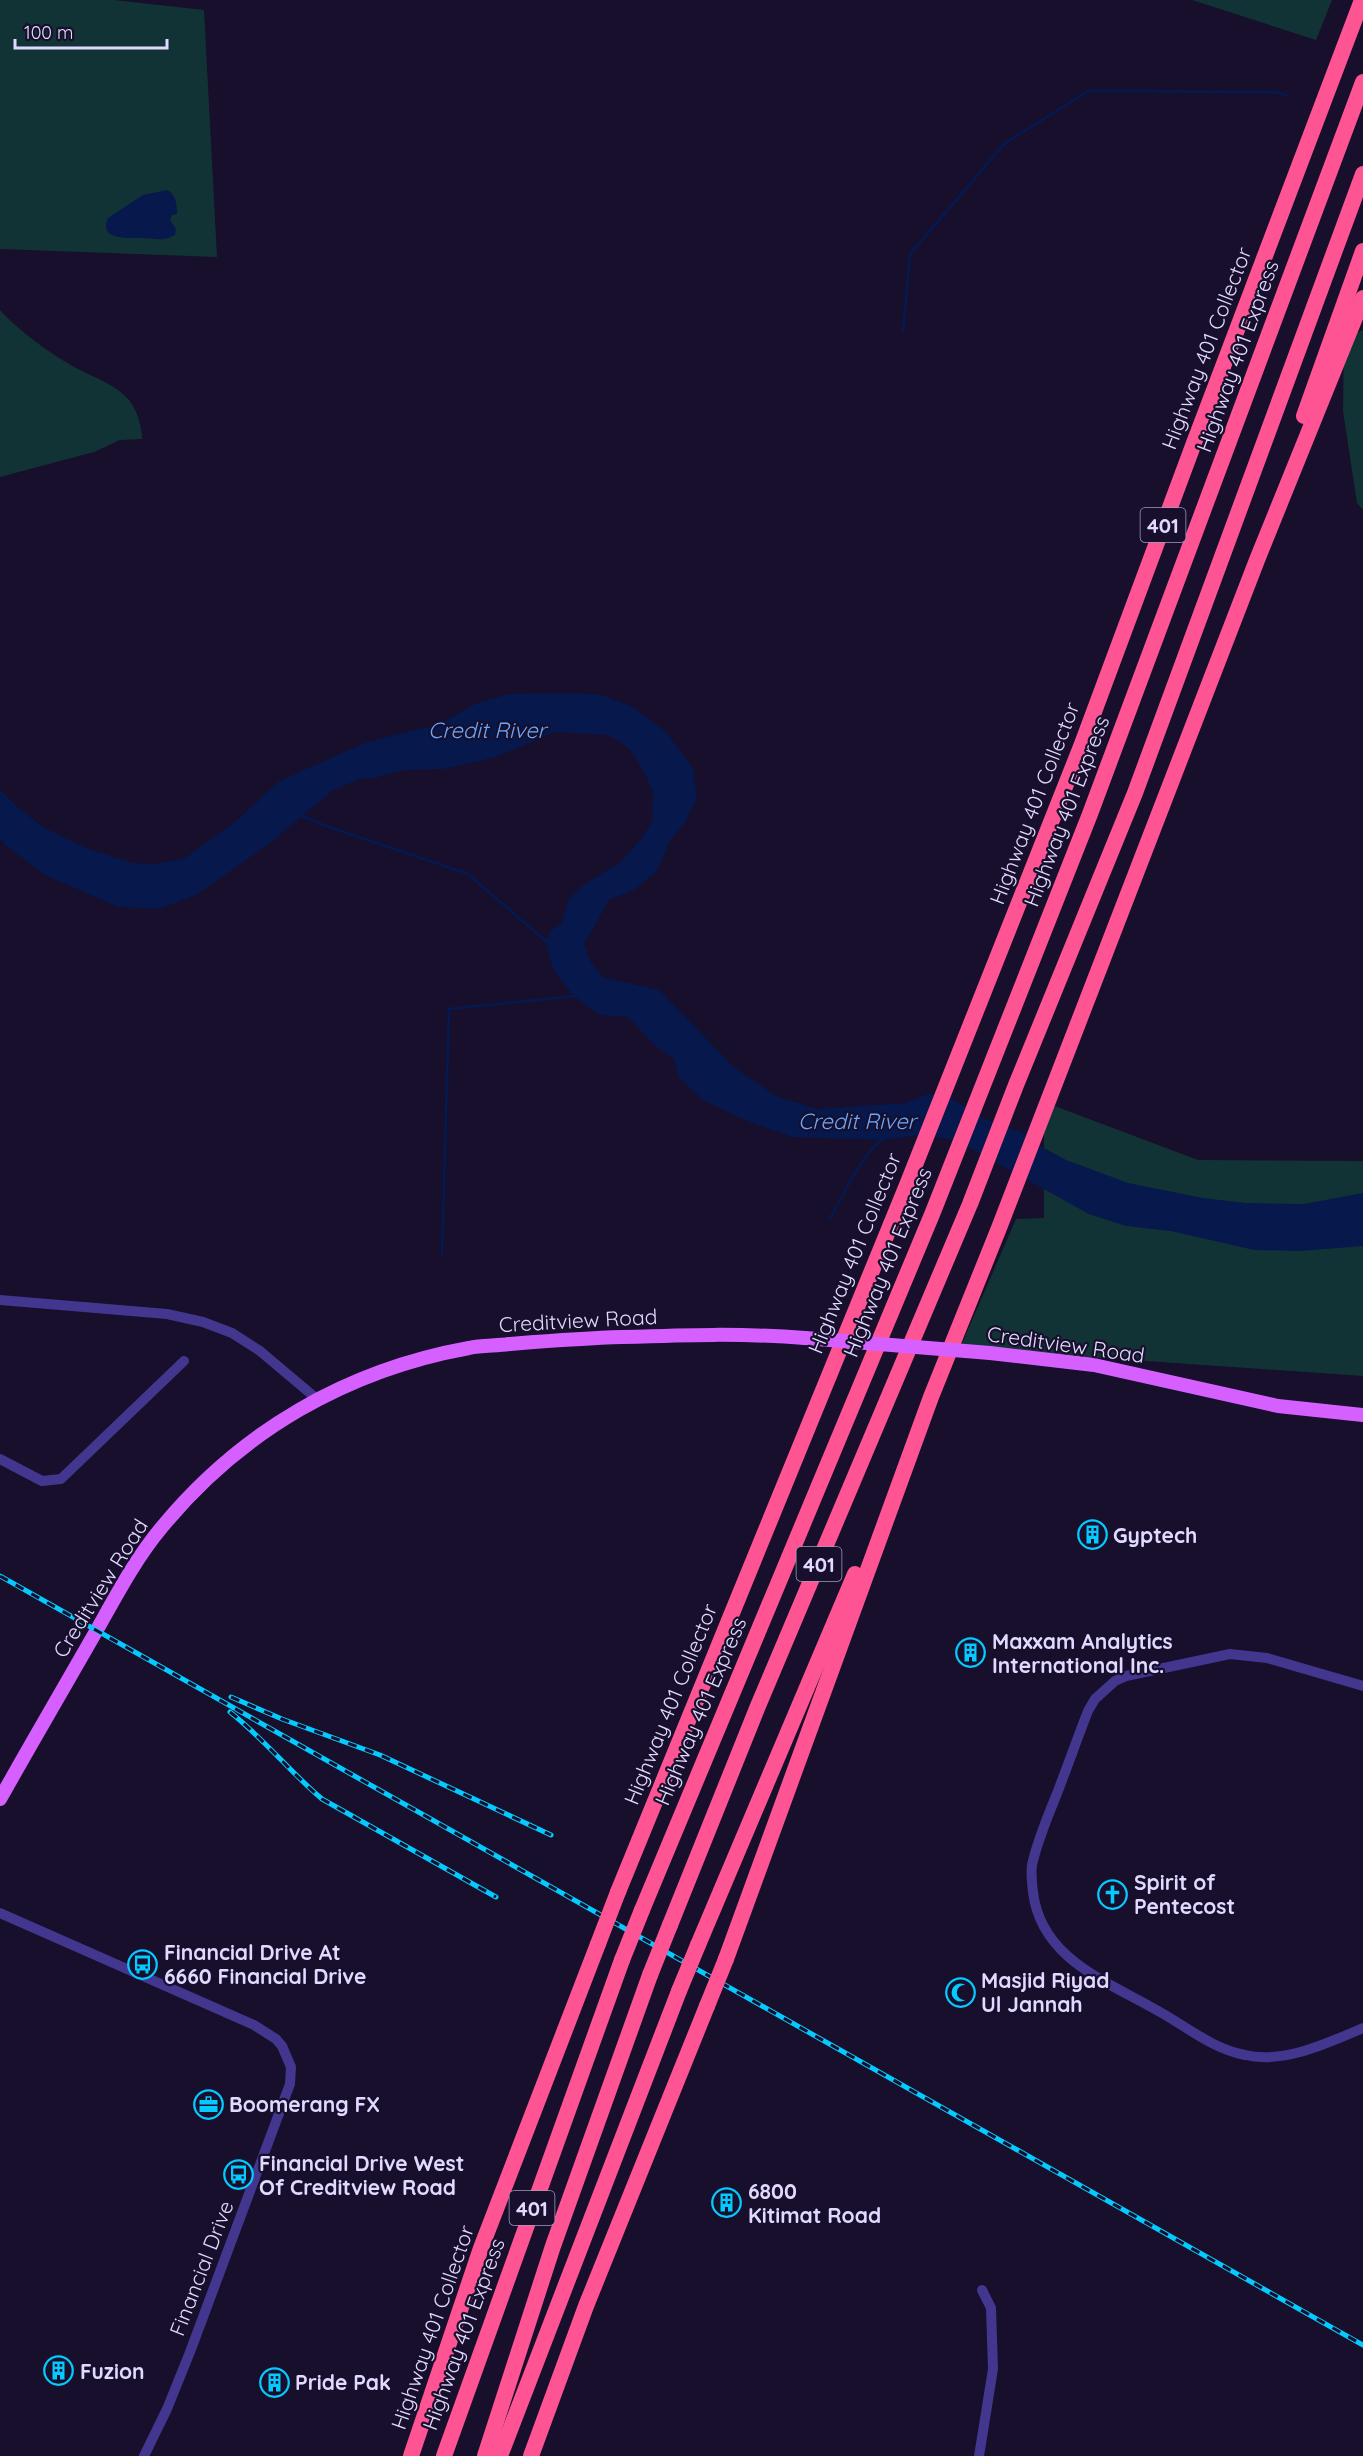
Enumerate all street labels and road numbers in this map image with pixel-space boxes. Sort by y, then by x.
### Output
street label: Highway 401 Collector [1155,243,1257,453]
street label: Highway 401 Express [1190,257,1284,455]
road number: 401 [1140,508,1186,542]
street label: Highway 401 Collector [983,698,1085,908]
street label: Highway 401 Express [1018,712,1114,910]
street label: Highway 401 Collector [802,1149,906,1357]
street label: Highway 401 Express [837,1163,937,1361]
street label: Creditview Road [498,1303,658,1337]
street label: Creditview Road [986,1320,1146,1368]
street label: Creditview Road [47,1514,153,1662]
road number: 401 [796,1547,842,1581]
street label: Highway 401 Collector [618,1600,722,1808]
street label: Highway 401 Express [649,1613,751,1809]
road number: 401 [510,2191,554,2225]
street label: Financial Drive [163,2197,239,2339]
street label: Highway 401 Collector [385,2221,479,2433]
street label: Highway 401 Express [416,2235,510,2433]

